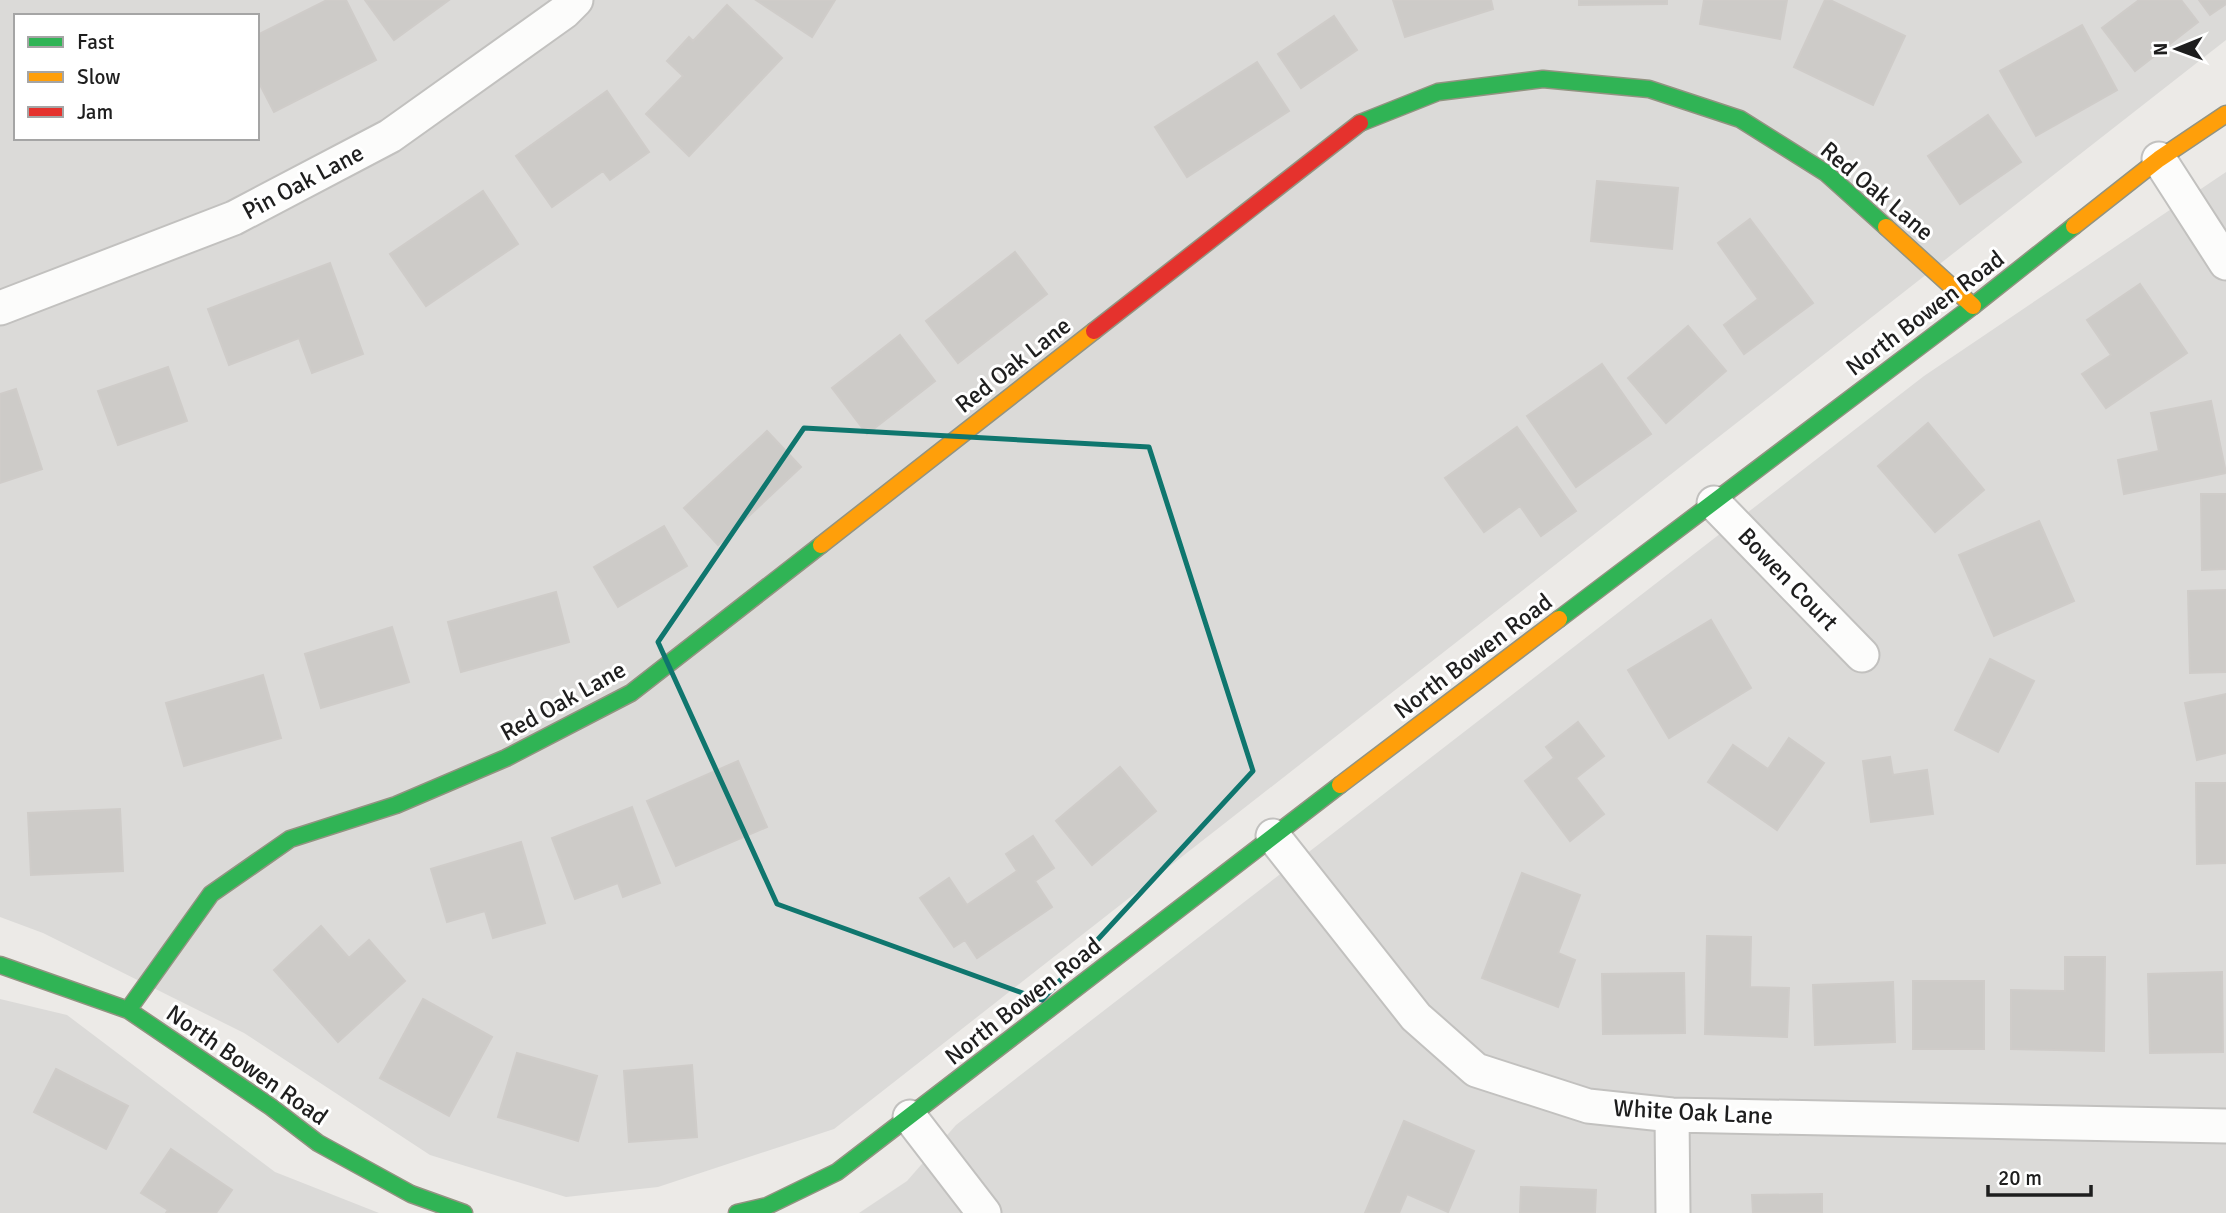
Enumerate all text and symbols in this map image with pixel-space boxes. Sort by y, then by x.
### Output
legend [14,14,259,140]
north arrow [2142,14,2212,84]
text: Fast [77,29,114,55]
text: N [2149,42,2173,56]
text: Slow [77,64,121,90]
text: Jam [77,99,113,125]
street label: Red Oak Lane [1814,135,1940,247]
street label: Pin Oak Lane [237,138,369,226]
street label: North Bowen Road [1840,244,2010,382]
street label: Red Oak Lane [949,311,1077,419]
street label: Bowen Court [1731,521,1845,637]
street label: North Bowen Road [1388,587,1558,725]
street label: Red Oak Lane [495,654,631,748]
street label: North Bowen Road [939,931,1107,1071]
street label: North Bowen Road [160,998,334,1132]
street label: White Oak Lane [1612,1093,1774,1131]
scale bar [1988,1154,2091,1198]
text: 20 m [1998,1165,2042,1191]

